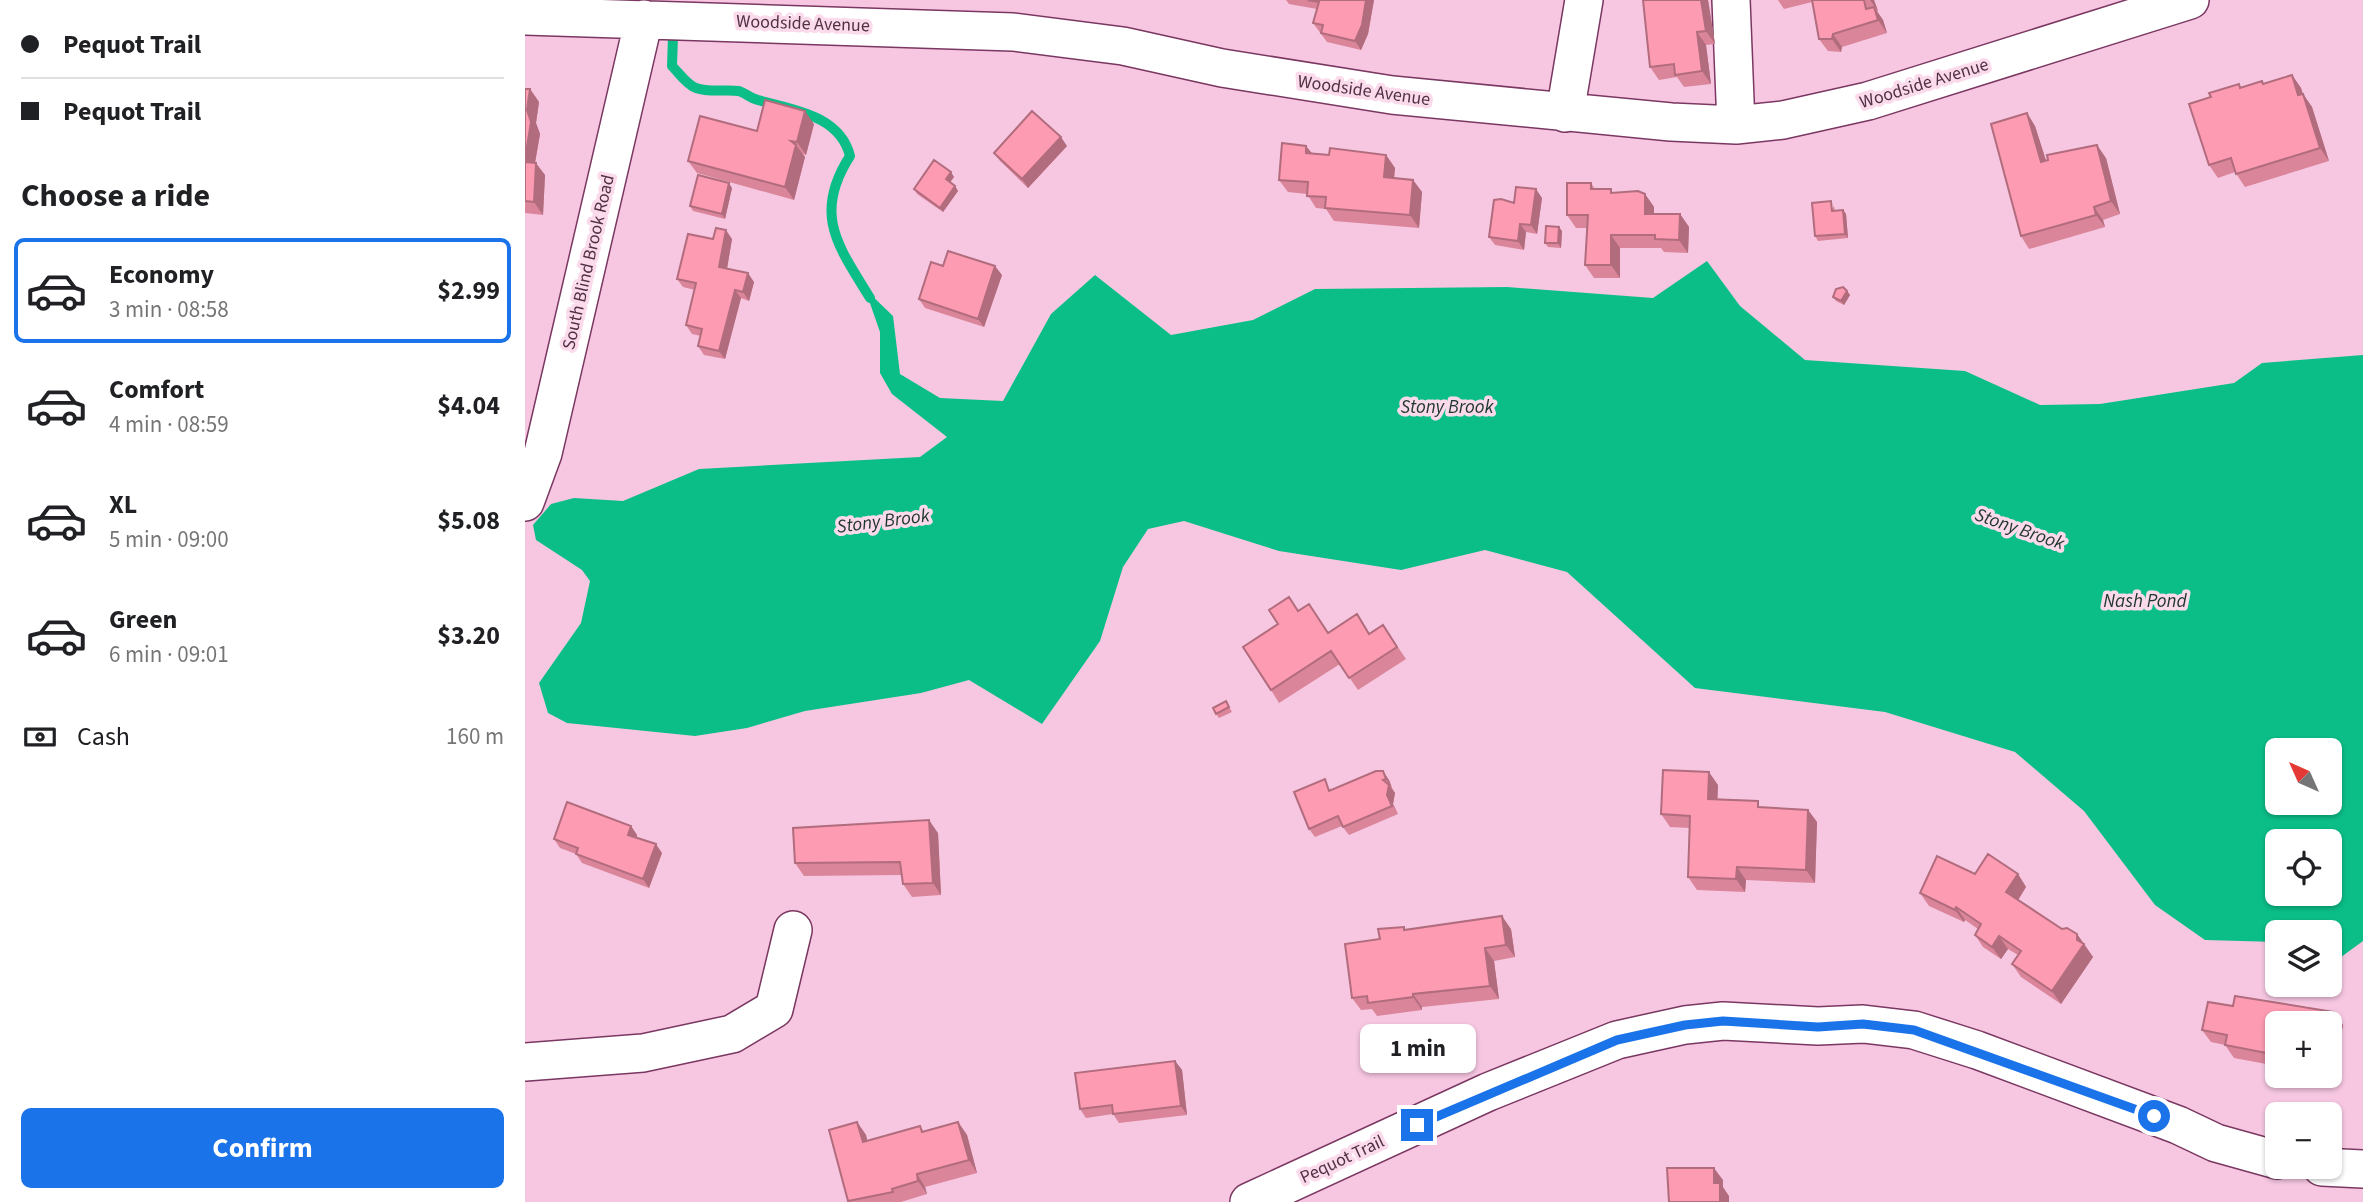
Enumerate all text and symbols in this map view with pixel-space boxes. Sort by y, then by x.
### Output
street label: Woodside Avenue [736,9,870,38]
text: Pequot Trail [63,26,201,63]
street label: Woodside Avenue [1857,52,1992,115]
street label: Woodside Avenue [1296,69,1432,112]
text: Pequot Trail [63,93,201,130]
street label: South Blind Brook Road [556,172,621,352]
text: Choose a ride [21,173,210,219]
text: Economy [109,256,214,293]
icon: car [25,259,88,322]
text: $2.99 [437,272,500,309]
text: 3 min · 08:58 [109,293,229,326]
text: Comfort [109,371,204,408]
icon: car [25,374,88,437]
text: $4.04 [437,387,500,424]
water label: Stony Brook [1400,394,1495,421]
text: 4 min · 08:59 [109,408,229,441]
text: XL [109,486,137,523]
icon: car [25,489,88,552]
water label: Stony Brook [1971,501,2069,558]
text: $5.08 [437,502,500,539]
water label: Stony Brook [835,502,932,541]
text: 5 min · 09:00 [109,523,229,556]
water label: Nash Pond [2103,588,2188,615]
text: Green [109,601,177,638]
icon: car [25,604,88,667]
text: $3.20 [437,617,500,654]
text: 6 min · 09:01 [109,638,229,671]
icon: cash [21,718,59,756]
text: Cash [77,718,130,755]
text: 160 m [446,720,504,753]
north arrow [2265,738,2341,816]
map controls [2265,738,2342,1179]
button: locate [2265,829,2342,906]
button: layers [2265,920,2342,997]
button: + [2265,1011,2342,1088]
callout: 1 min [1359,1024,1475,1072]
text: 1 min [1390,1032,1446,1065]
route start [2138,1100,2170,1132]
button: − [2265,1102,2342,1179]
button: Confirm [21,1108,504,1188]
route end [1401,1109,1433,1141]
street label: Pequot Trail [1296,1129,1388,1190]

